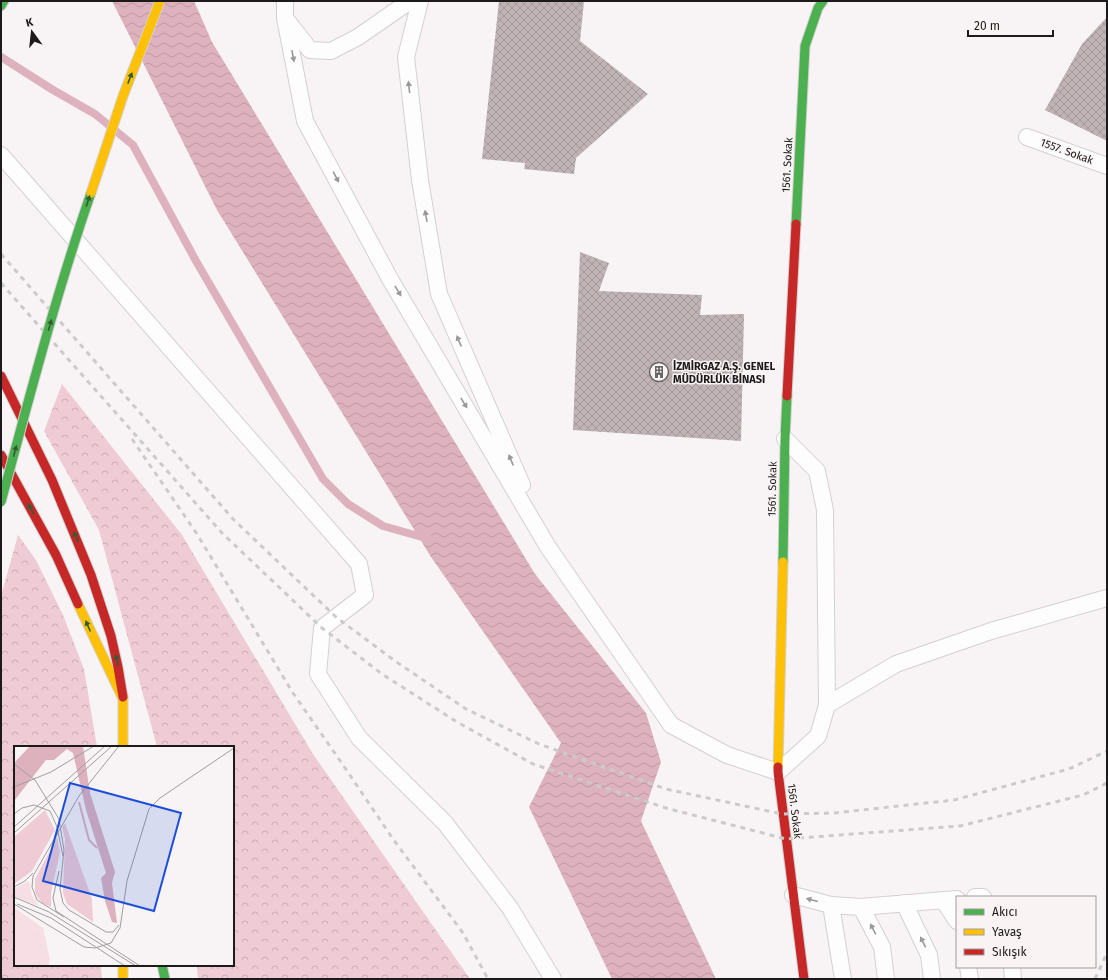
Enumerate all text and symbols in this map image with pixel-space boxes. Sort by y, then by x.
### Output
north arrow [12,12,52,52]
scale bar [968,12,1053,38]
text: K [24,15,36,30]
text: 20 m [974,19,1000,33]
one-way arrow [290,50,296,62]
one-way arrow [127,72,133,84]
one-way arrow [406,81,412,93]
street label: 1557. Sokak [1039,136,1095,167]
street label: 1561. Sokak [780,137,795,193]
one-way arrow [332,171,339,183]
one-way arrow [85,195,91,207]
one-way arrow [423,210,429,222]
one-way arrow [394,285,401,297]
one-way arrow [47,319,53,331]
one-way arrow [456,335,462,346]
place label: İZMİRGAZ A.Ş. GENEL MÜDÜRLÜK BİNASI [673,360,776,386]
building icon: İZMİRGAZ A.Ş. GENEL MÜDÜRLÜK BİNASI [648,361,670,383]
one-way arrow [460,397,467,409]
one-way arrow [12,444,18,456]
one-way arrow [507,454,514,466]
street label: 1561. Sokak [766,461,779,517]
one-way arrow [27,503,34,515]
one-way arrow [72,531,78,543]
one-way arrow [85,620,91,631]
one-way arrow [113,654,119,666]
inset map [14,746,234,966]
street label: 1561. Sokak [785,783,804,840]
legend [956,896,1096,968]
one-way arrow [806,897,818,903]
text: Akıcı [992,905,1018,919]
one-way arrow [869,923,876,935]
text: Yavaş [992,925,1022,939]
one-way arrow [920,936,926,947]
text: Sıkışık [992,945,1027,959]

